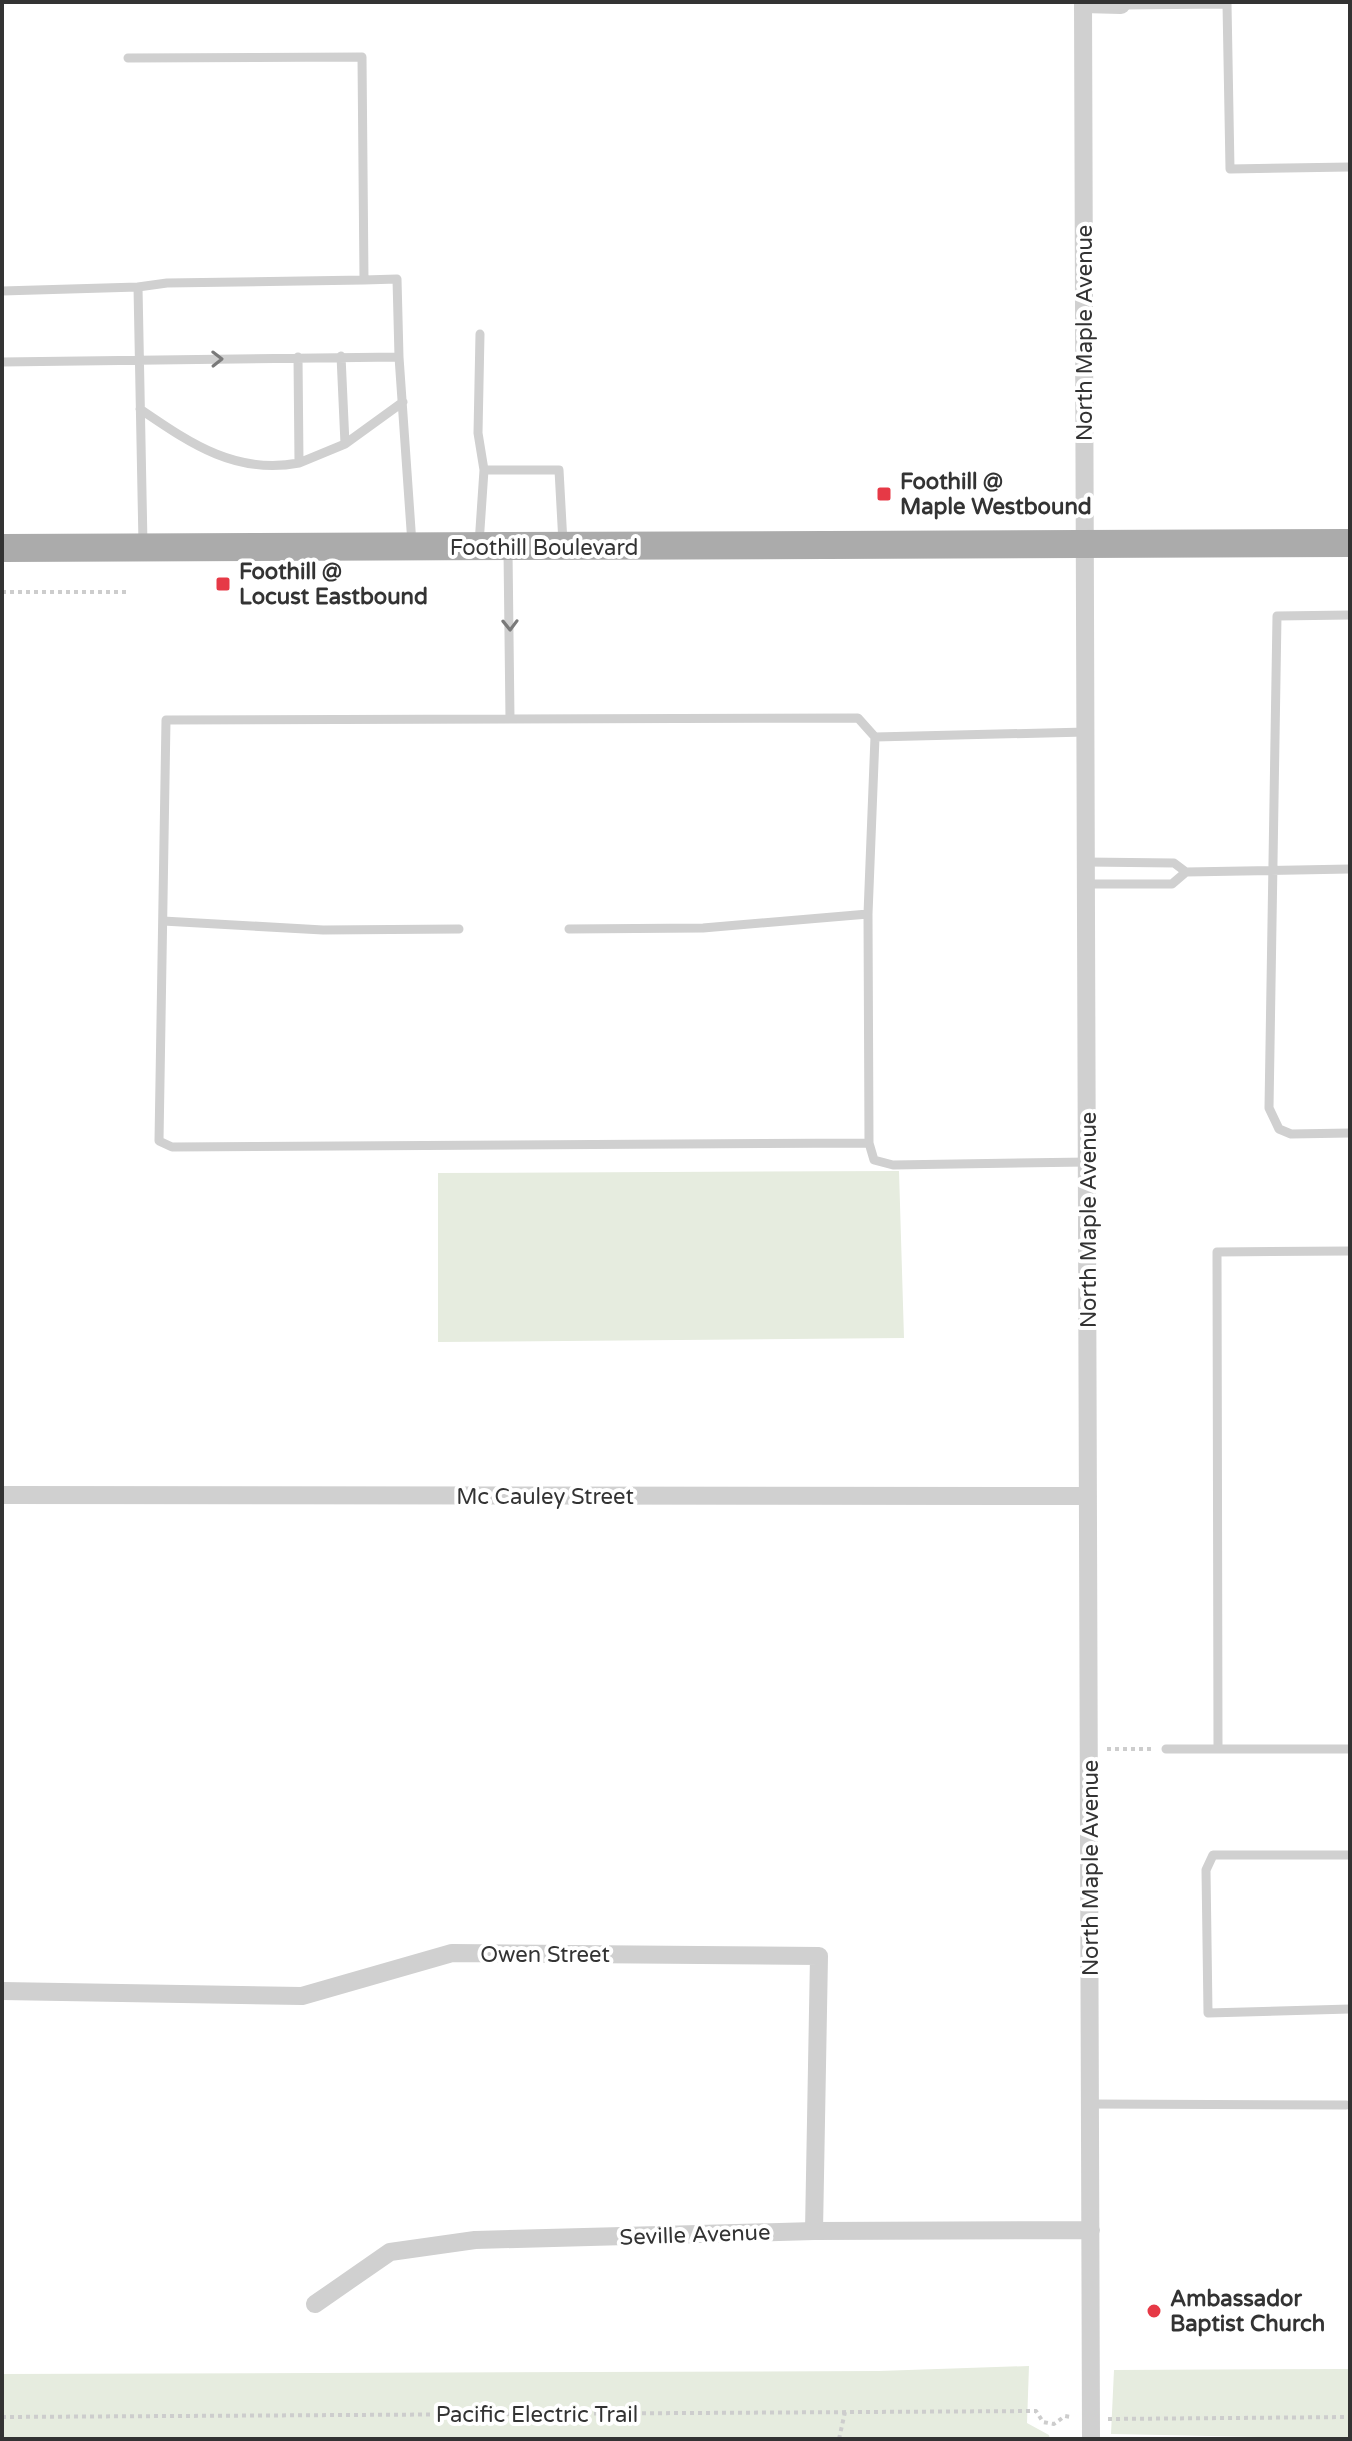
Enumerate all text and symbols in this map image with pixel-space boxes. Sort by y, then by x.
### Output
street label: North Maple Avenue [1072,225,1098,441]
one-way arrow [211,350,224,367]
place label: Foothill @ Maple Westbound [900,469,1092,520]
marker: Foothill @ Maple Westbound [875,485,893,503]
street label: Foothill Boulevard [450,535,638,561]
place label: Foothill @ Locust Eastbound [239,559,428,610]
marker: Foothill @ Locust Eastbound [214,575,232,593]
one-way arrow [501,619,518,632]
street label: North Maple Avenue [1076,1112,1102,1328]
street label: Mc Cauley Street [456,1484,634,1510]
street label: North Maple Avenue [1078,1760,1104,1976]
street label: Owen Street [480,1942,610,1968]
street label: Seville Avenue [619,2219,771,2251]
place label: Ambassador Baptist Church [1170,2286,1325,2337]
marker: Ambassador Baptist Church [1145,2302,1163,2320]
street label: Pacific Electric Trail [436,2402,638,2428]

